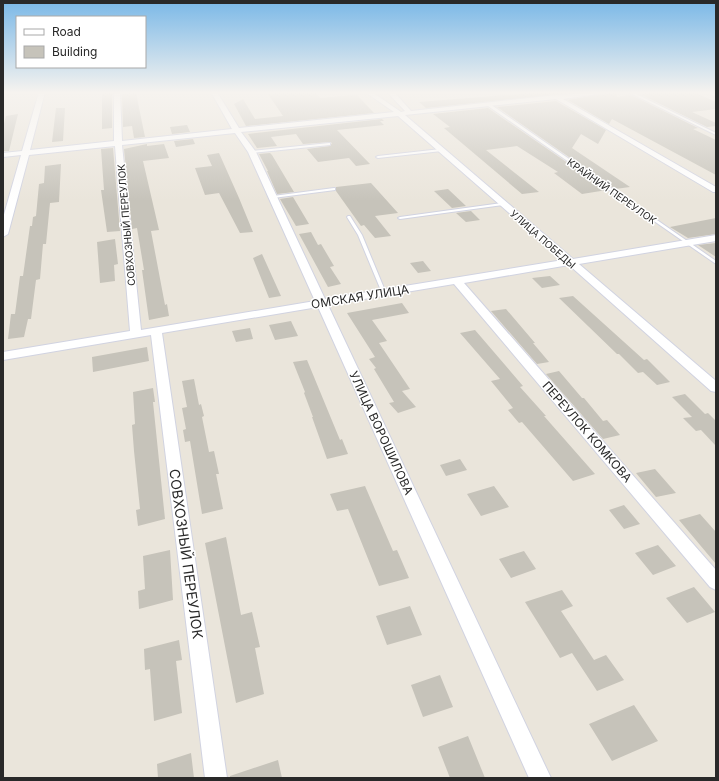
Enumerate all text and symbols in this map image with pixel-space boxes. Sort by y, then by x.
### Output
legend [16,16,146,68]
text: Road [52,24,81,39]
text: Building [52,44,97,59]
street label: КРАЙНИЙ ПЕРЕУЛОК [565,155,660,226]
street label: СОВХОЗНЫЙ ПЕРЕУЛОК [114,163,137,287]
street label: УЛИЦА ПОБЕДЫ [508,207,578,271]
street label: ОМСКАЯ УЛИЦА [310,281,410,312]
street label: УЛИЦА ВОРОШИЛОВА [346,369,417,497]
street label: ПЕРЕУЛОК КОМКОВА [539,378,635,485]
street label: СОВХОЗНЫЙ ПЕРЕУЛОК [166,468,208,641]

